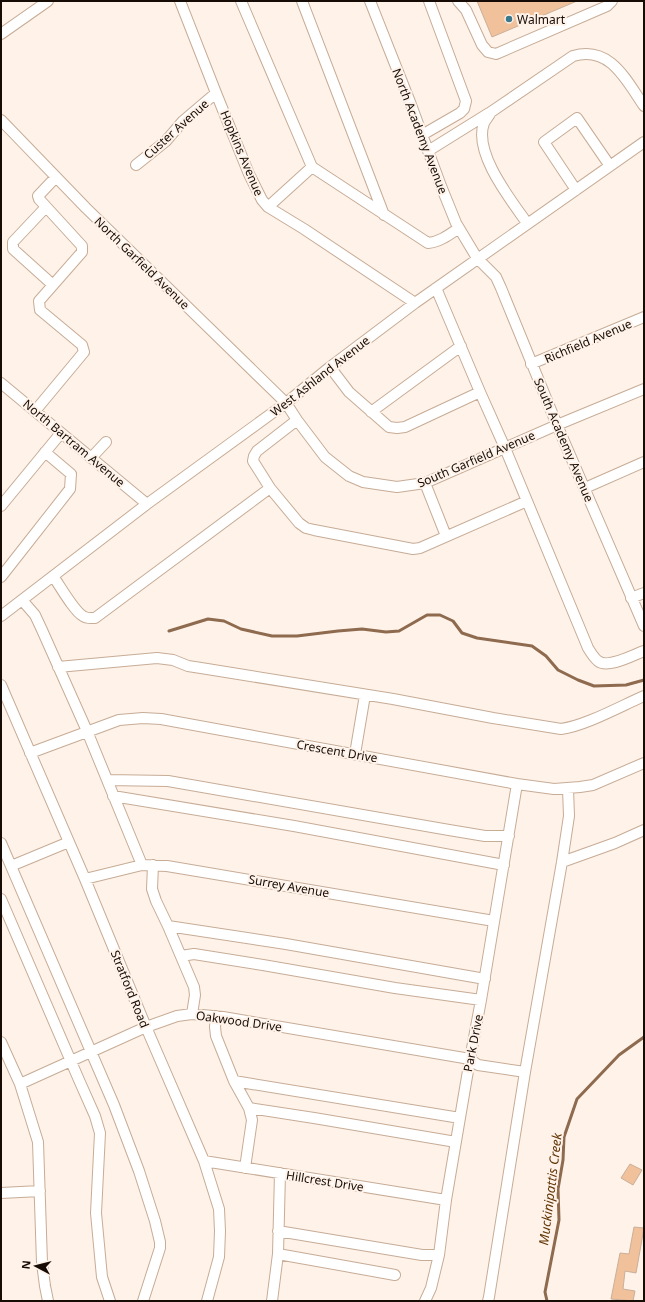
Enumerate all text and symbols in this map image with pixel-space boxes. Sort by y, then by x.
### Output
place label: Walmart [517,11,566,28]
marker: Walmart [504,14,514,24]
street label: North Academy Avenue [388,66,452,196]
street label: Custer Avenue [140,95,212,163]
street label: Hopkins Avenue [216,108,268,199]
street label: North Garfield Avenue [91,213,194,313]
street label: Richfield Avenue [542,315,635,367]
street label: West Ashland Avenue [267,332,373,420]
street label: South Academy Avenue [530,375,598,505]
street label: North Bartram Avenue [20,395,129,491]
street label: South Garfield Avenue [415,426,538,491]
street label: Crescent Drive [295,736,379,767]
street label: Surrey Avenue [247,871,331,901]
street label: Stratford Road [107,948,153,1030]
street label: Oakwood Drive [195,1007,283,1035]
street label: Park Drive [459,1013,487,1073]
water label: Muckinipattis Creek [534,1131,566,1246]
street label: Hillcrest Drive [285,1166,365,1196]
north arrow [16,1246,56,1286]
text: N [18,1259,34,1270]

